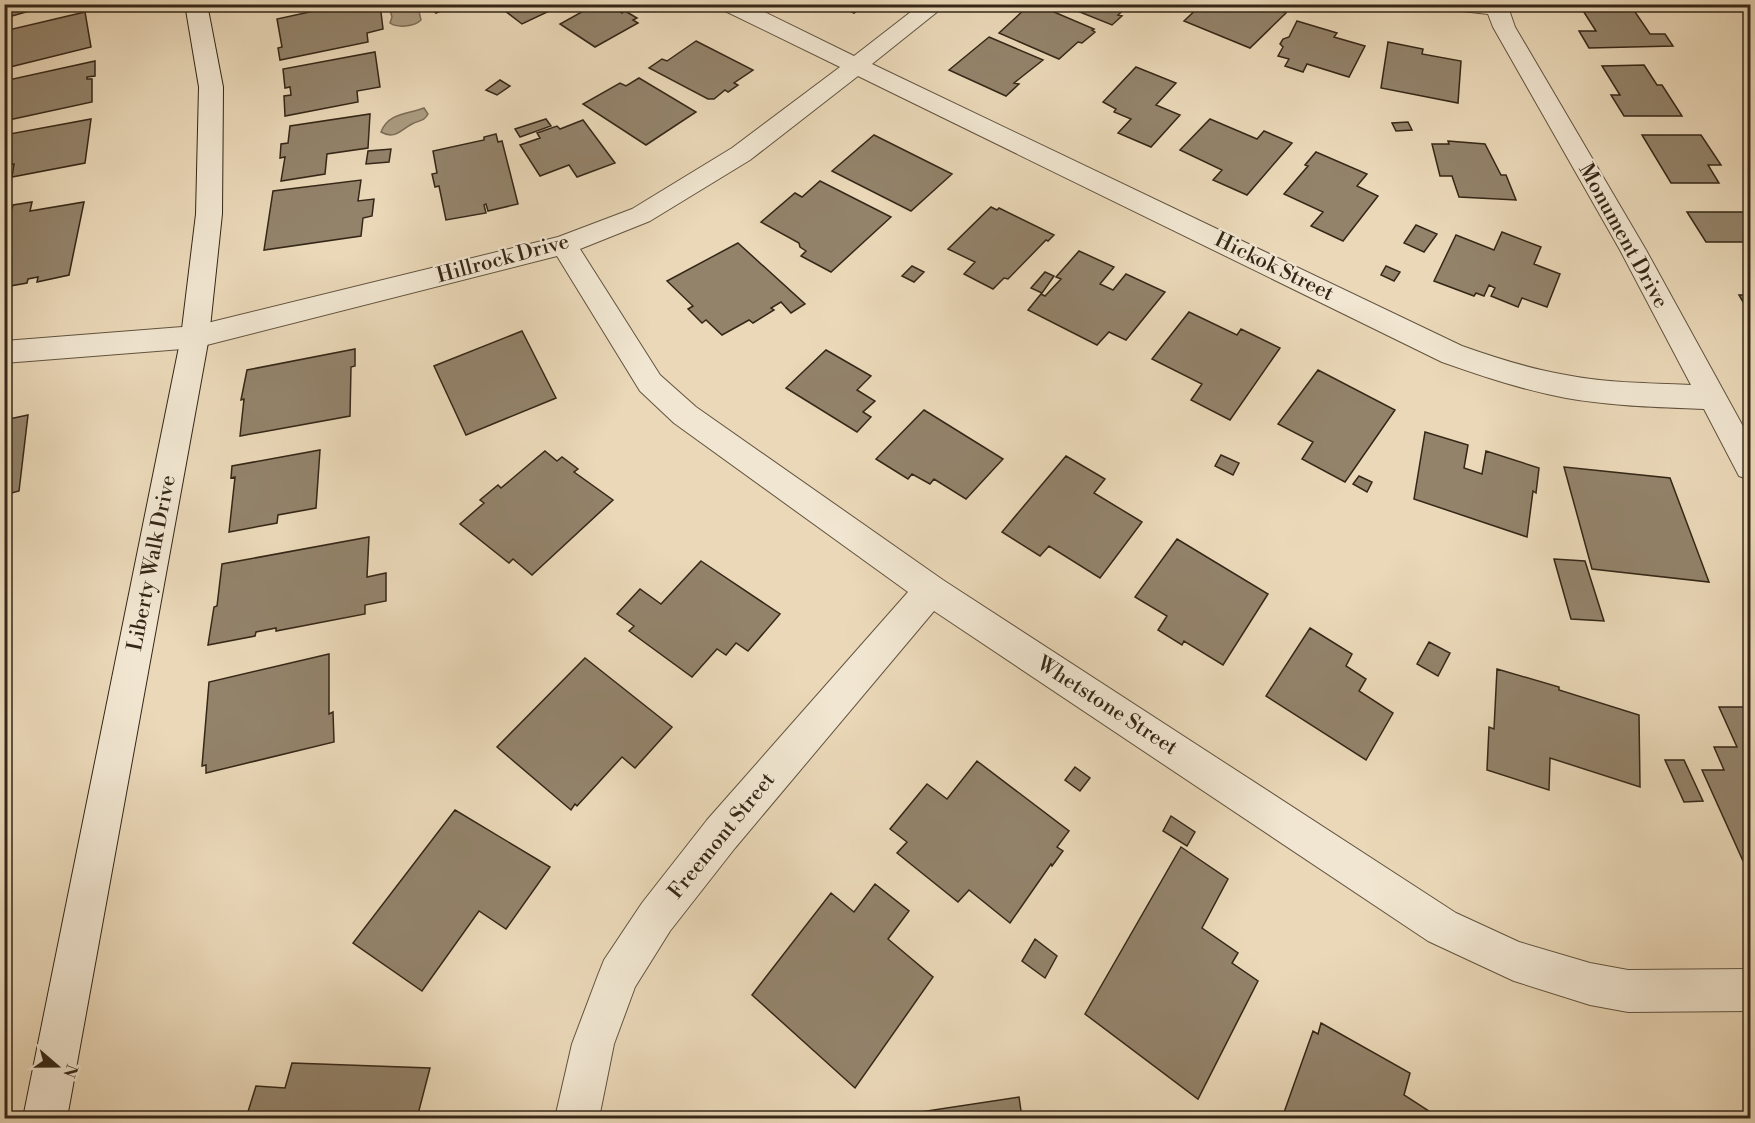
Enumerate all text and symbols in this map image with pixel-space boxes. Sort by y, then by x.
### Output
street label: Monument Drive [1572,159,1674,313]
street label: Hickok Street [1210,227,1338,307]
street label: Hillrock Drive [434,229,572,289]
street label: Liberty Walk Drive [122,473,182,653]
street label: Whetstone Street [1031,650,1183,761]
street label: Freemont Street [663,767,781,904]
north arrow [27,1036,87,1096]
text: N [58,1061,82,1080]

